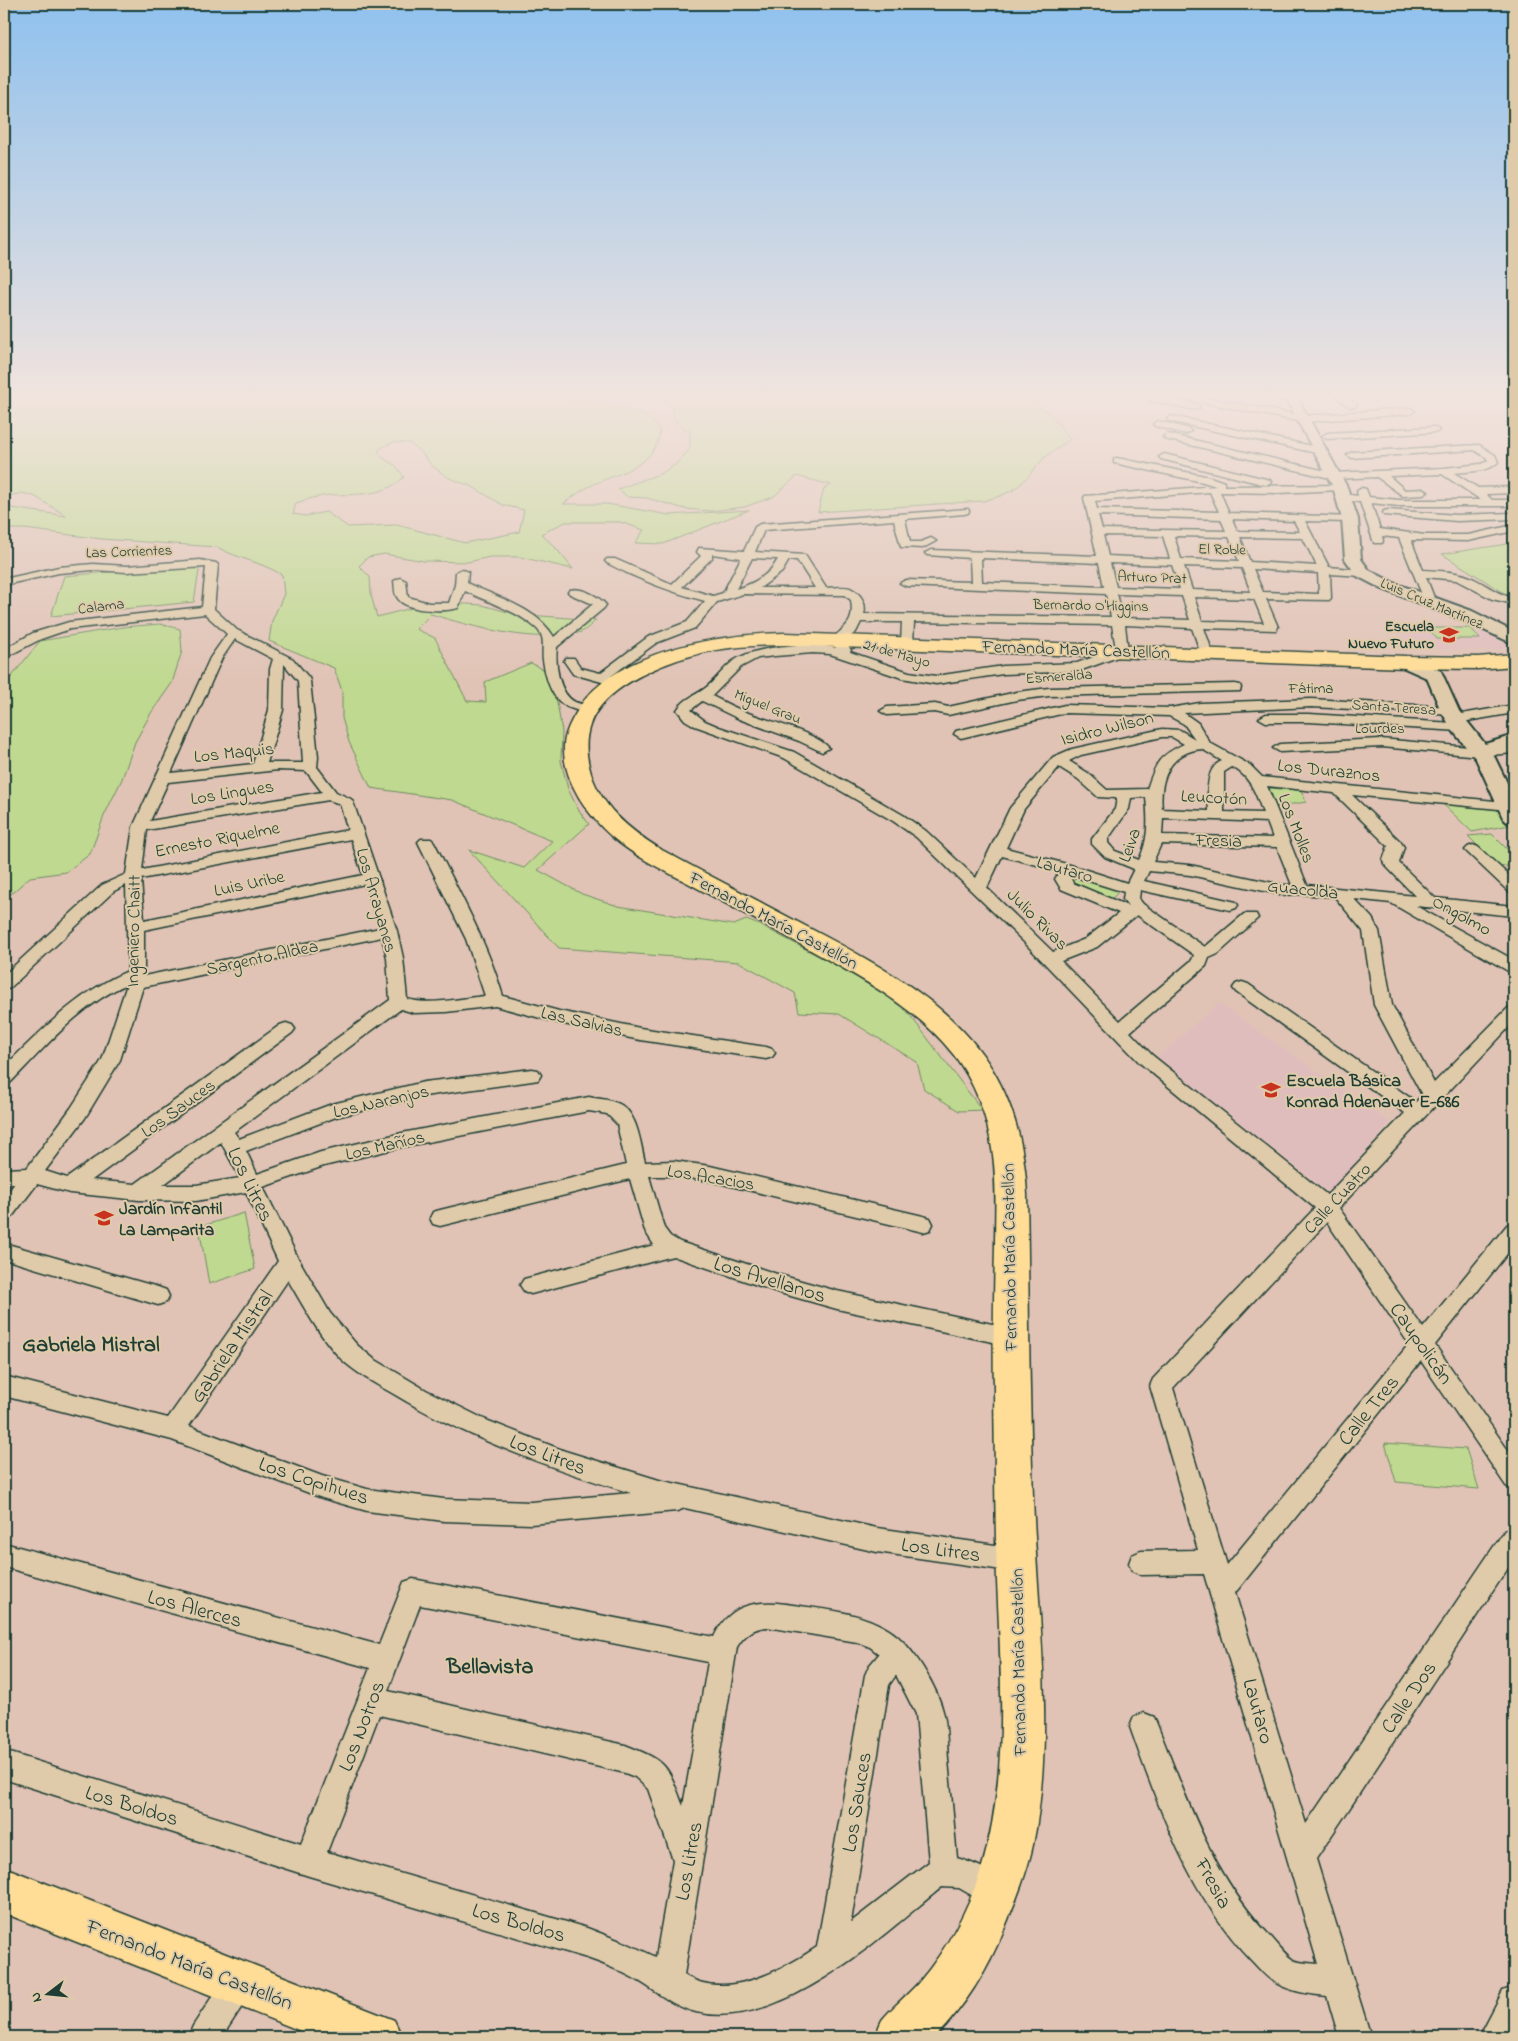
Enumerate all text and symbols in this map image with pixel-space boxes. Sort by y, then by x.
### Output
street label: Las Corrientes [85,539,173,565]
street label: El Roble [1198,539,1246,561]
street label: Arturo Prat [1117,566,1187,590]
street label: Luis Cruz Martínez [1377,572,1487,636]
street label: Calama [77,593,126,621]
street label: Bernardo O'Higgins [1032,594,1149,619]
place label: Escuela Nuevo Futuro [1348,616,1434,655]
school or university icon: Escuela Nuevo Futuro [1438,624,1460,646]
street label: 21 de Mayo [860,634,933,675]
street label: Fernando María Castellón [981,635,1170,667]
street label: Esmeralda [1025,664,1093,690]
street label: Fátima [1288,678,1333,700]
street label: Miguel Grau [730,683,805,731]
street label: Santa Teresa [1351,694,1437,722]
street label: Isidro Wilson [1058,706,1157,754]
street label: Lourdes [1355,718,1405,740]
street label: Los Maquis [193,737,276,771]
street label: Los Duraznos [1276,754,1382,790]
street label: Los Lingues [189,775,276,814]
street label: Leucotón [1180,784,1248,814]
street label: Los Molles [1270,790,1320,867]
street label: Ernesto Riquelme [153,816,283,866]
street label: Leiva [1113,825,1149,866]
street label: Fresia [1194,828,1242,856]
street label: Los Arrayanes [348,845,402,956]
street label: Lautaro [1033,851,1096,891]
street label: Luis Uribe [212,865,288,905]
street label: Fernando María Castellón [683,866,862,977]
street label: Guacolda [1266,874,1339,908]
street label: Ingeniero Chaitt [121,875,150,987]
street label: Julio Rivas [1000,884,1073,957]
street label: Ongolmo [1426,890,1495,945]
street label: Sargento Aldea [204,934,321,984]
street label: Las Salvias [538,1001,625,1045]
place label: Escuela Básica Konrad Adenauer E-686 [1286,1069,1459,1116]
street label: Los Sauces [137,1074,222,1146]
street label: Los Naranjos [331,1079,432,1127]
school or university icon: Escuela Básica Konrad Adenauer E-686 [1260,1079,1282,1101]
street label: Los Mañíos [343,1125,428,1169]
street label: Los Litres [218,1142,280,1227]
street label: Calle Cuatro [1299,1158,1378,1241]
street label: Los Acacios [665,1159,756,1199]
street label: Fernando María Castellón [996,1163,1026,1352]
place label: Jardín Infantil La Lamparita [119,1197,222,1244]
school or university icon: Jardín Infantil La Lamparita [93,1207,115,1229]
street label: Los Avellanos [710,1250,829,1312]
street label: Gabriela Mistral [184,1284,282,1410]
street label: Caupolicán [1381,1297,1460,1391]
district label: Gabriela Mistral [22,1330,160,1362]
street label: Calle Tres [1332,1369,1407,1453]
street label: Los Litres [505,1428,590,1484]
street label: Los Copihues [254,1450,372,1514]
street label: Los Litres [899,1531,982,1571]
street label: Fernando María Castellón [1005,1568,1035,1757]
street label: Los Alerces [144,1583,245,1637]
district label: Bellavista [446,1652,534,1684]
street label: Calle Dos [1374,1656,1445,1740]
street label: Lautaro [1233,1675,1281,1748]
street label: Los Notros [332,1677,394,1776]
street label: Los Sauces [835,1750,881,1854]
street label: Los Boldos [81,1779,182,1835]
street label: Los Litres [668,1819,712,1903]
street label: Fresia [1186,1852,1238,1915]
street label: Los Boldos [468,1896,569,1952]
street label: Fernando María Castellón [81,1912,297,2019]
north arrow [22,1968,72,2018]
text: N [26,1990,48,2005]

